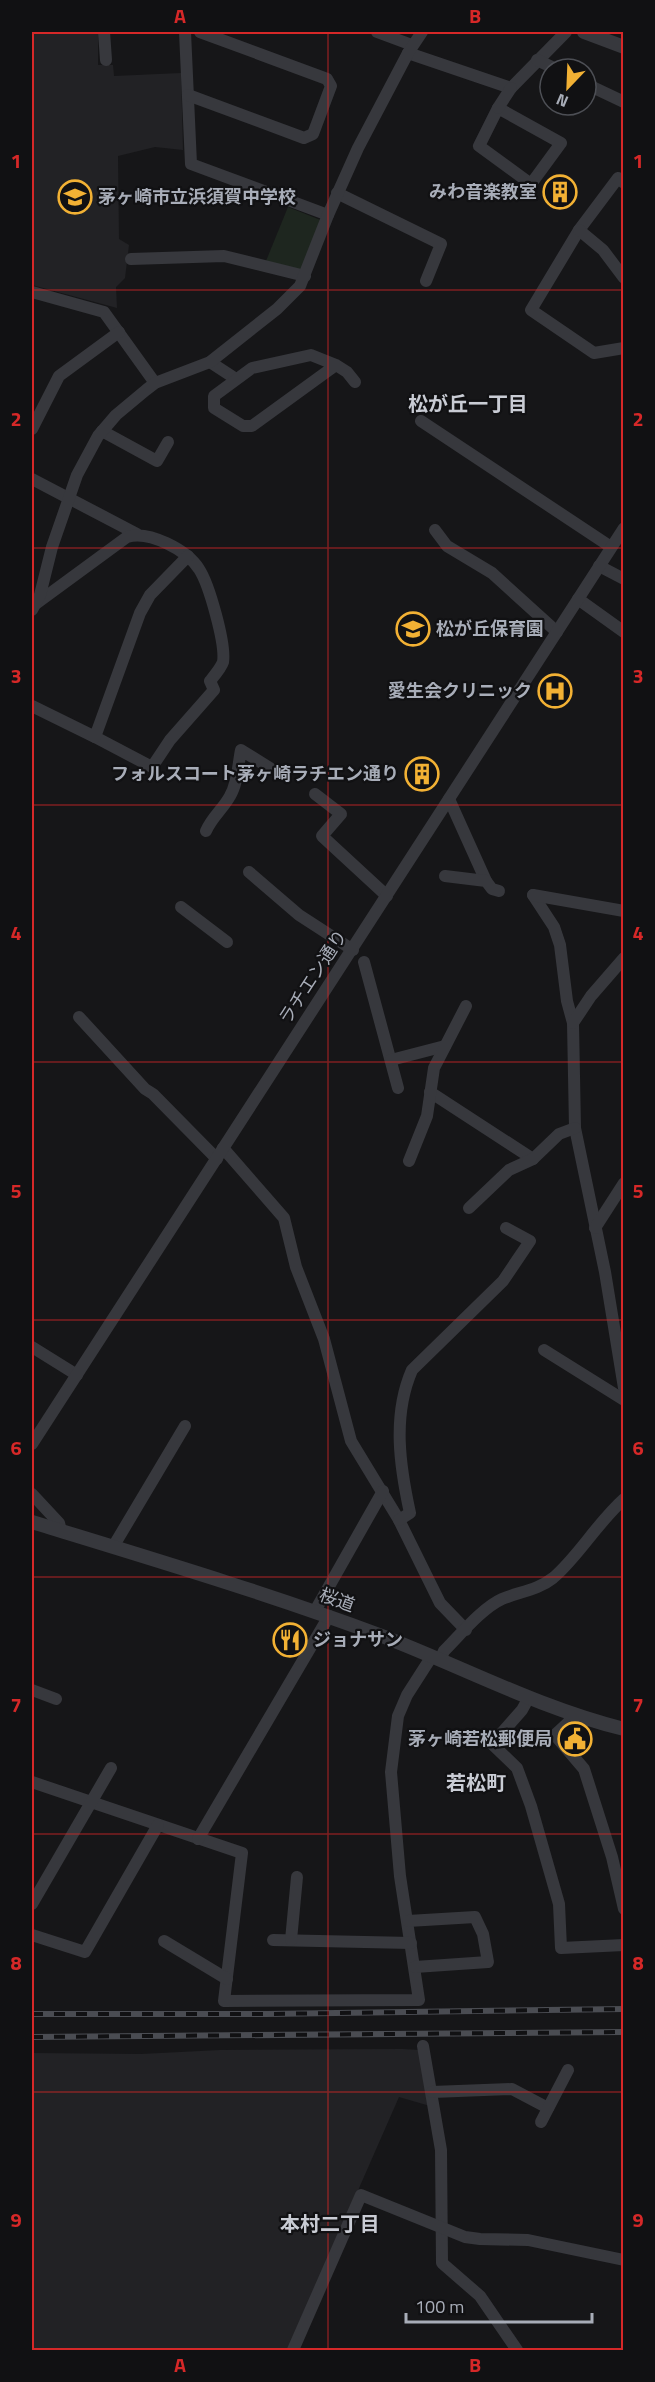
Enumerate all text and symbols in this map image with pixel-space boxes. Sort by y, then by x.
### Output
text: A [174,0,186,31]
text: B [469,0,481,31]
north arrow [538,57,598,117]
text: N [552,88,572,114]
text: 1 [10,145,22,176]
text: 1 [632,145,644,176]
building icon: みわ音楽教室 [542,174,578,210]
place label: みわ音楽教室 [429,178,537,205]
school or university icon: 茅ヶ崎市立浜須賀中学校 [57,179,93,215]
place label: 茅ヶ崎市立浜須賀中学校 [98,183,296,210]
district label: 松が丘一丁目 [408,388,528,419]
text: 2 [10,403,22,434]
text: 2 [632,403,644,434]
school or university icon: 松が丘保育園 [395,611,431,647]
place label: 松が丘保育園 [436,615,544,642]
text: 3 [10,660,22,691]
text: 3 [632,660,644,691]
hospital icon: 愛生会クリニック [537,673,573,709]
place label: 愛生会クリニック [388,677,532,704]
building icon: フォルスコート茅ヶ崎ラチエン通り [404,756,440,792]
place label: フォルスコート茅ヶ崎ラチエン通り [111,760,399,787]
text: 4 [10,917,22,948]
text: 4 [632,917,644,948]
street label: ラチエン通り [272,924,353,1029]
text: 5 [10,1175,22,1206]
text: 5 [632,1175,644,1206]
text: 6 [10,1432,22,1463]
text: 6 [632,1432,644,1463]
street label: 桜道 [316,1581,359,1618]
restaurant icon: ジョナサン [272,1622,308,1658]
place label: ジョナサン [313,1626,403,1653]
text: 7 [10,1689,22,1720]
text: 7 [632,1689,644,1720]
public building icon: 茅ヶ崎若松郵便局 [557,1721,593,1757]
place label: 茅ヶ崎若松郵便局 [408,1725,552,1752]
district label: 若松町 [446,1767,506,1798]
text: 8 [10,1947,22,1978]
text: 8 [632,1947,644,1978]
text: 9 [10,2204,22,2235]
text: 9 [632,2204,644,2235]
district label: 本村二丁目 [280,2208,380,2239]
scale bar [406,2286,592,2324]
text: 100 m [415,2293,464,2320]
text: A [174,2349,186,2380]
text: B [469,2349,481,2380]

